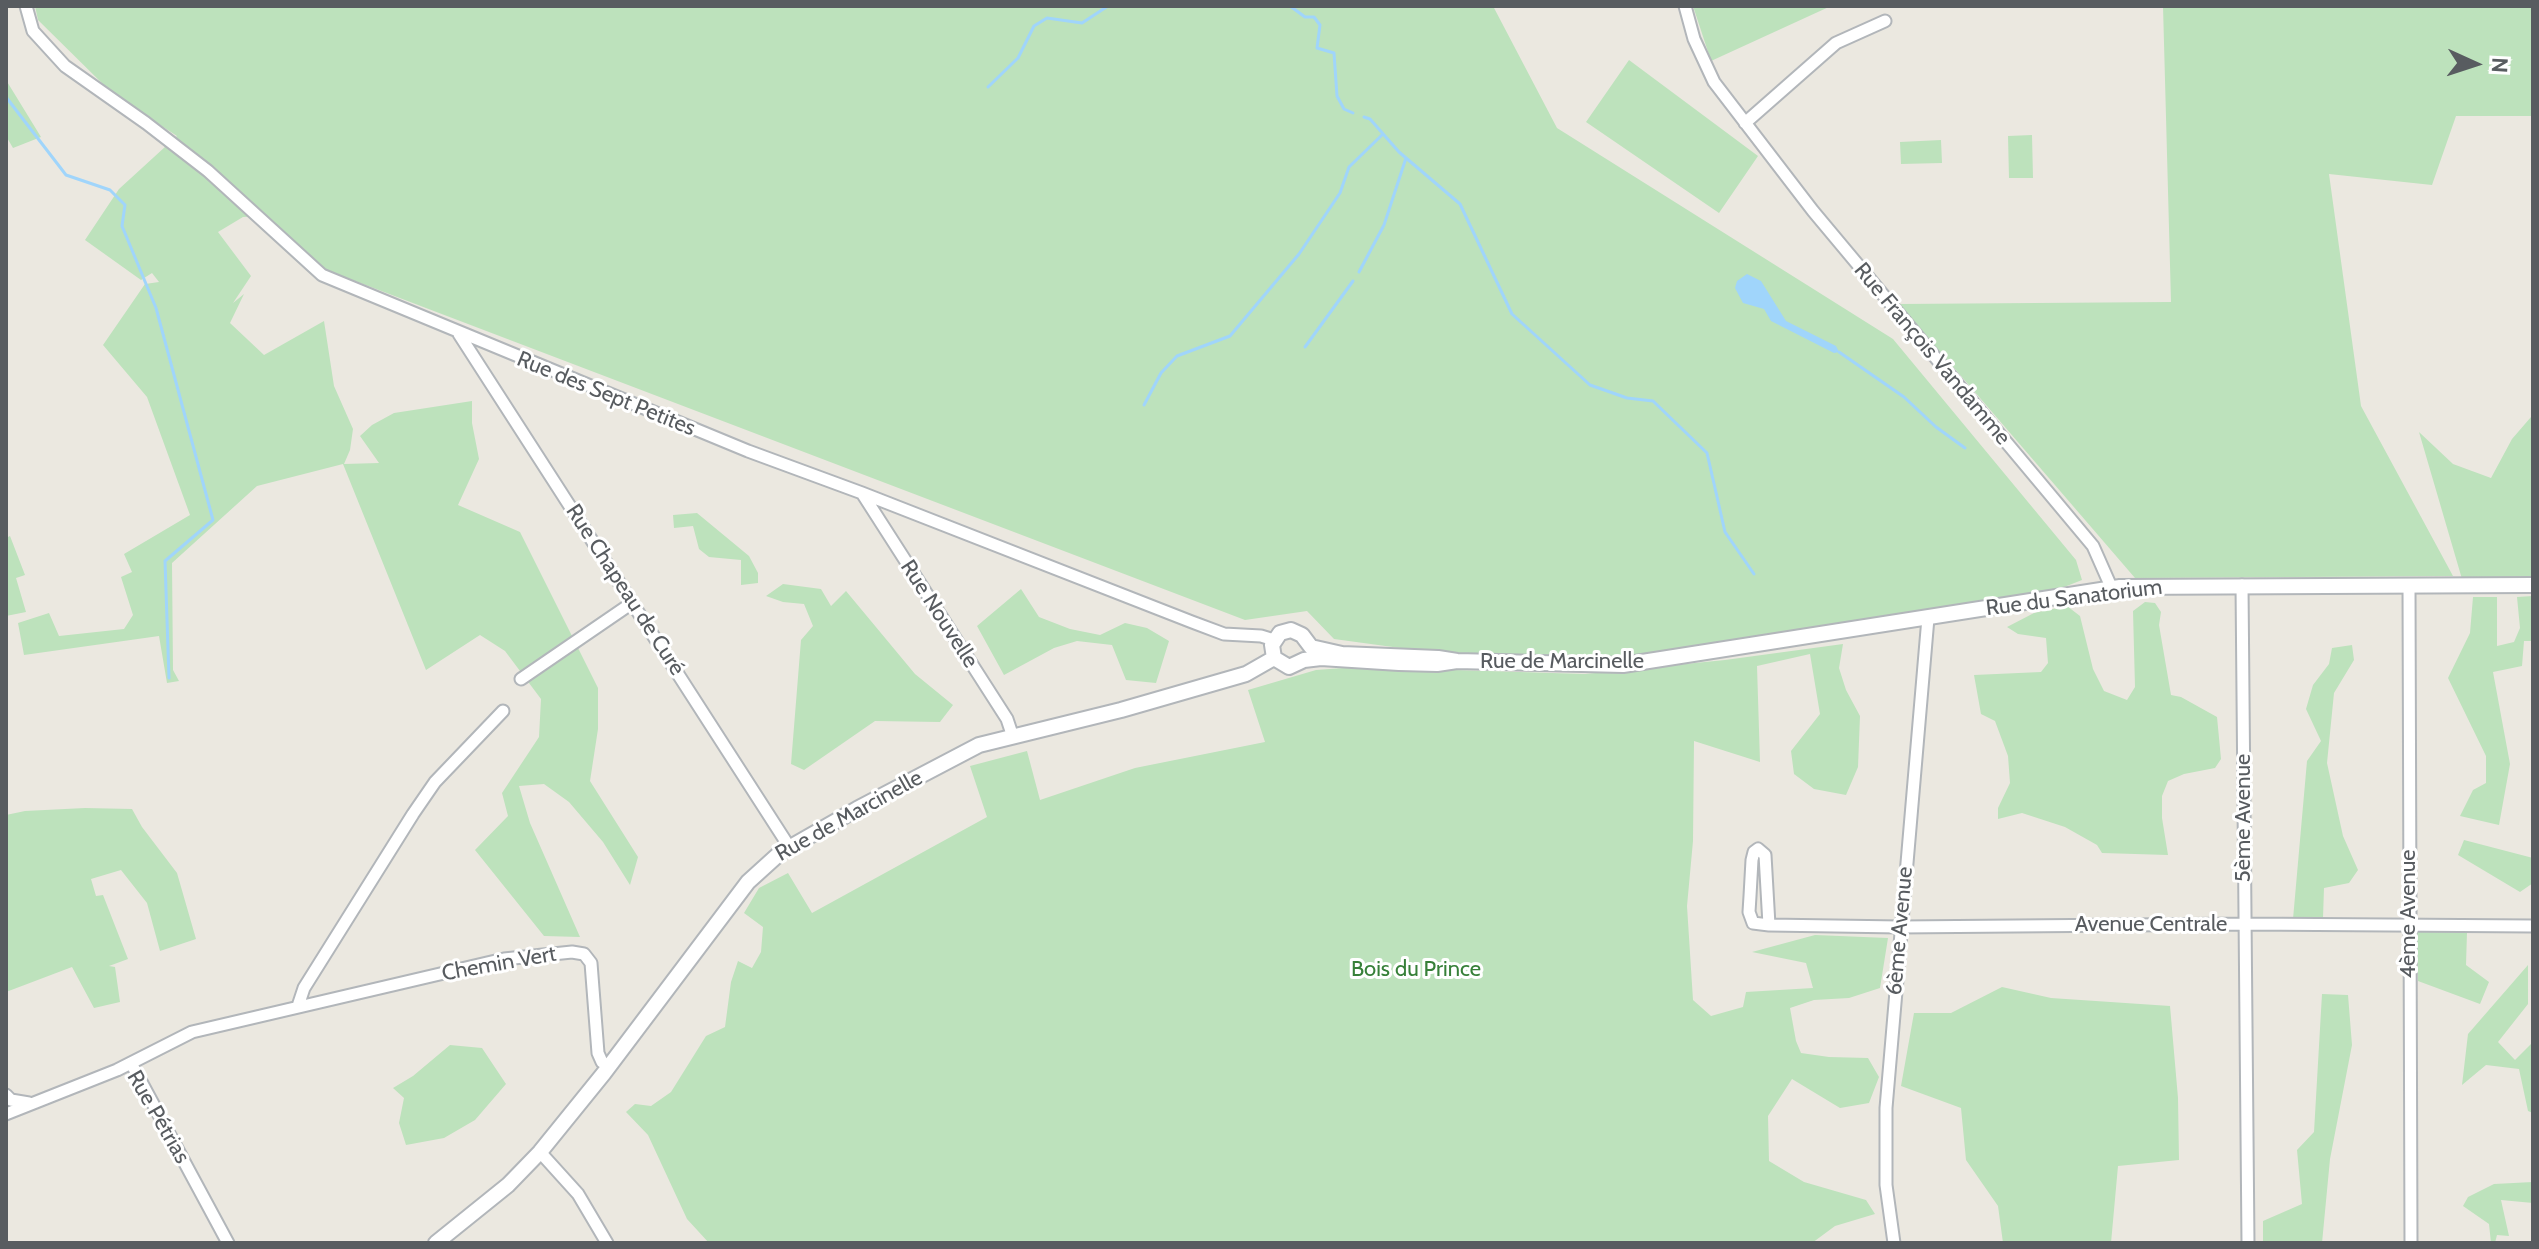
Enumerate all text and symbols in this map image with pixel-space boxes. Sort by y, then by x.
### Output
north arrow [2435,24,2515,104]
text: N [2486,57,2513,74]
street label: Rue François Vandamme [1848,258,2016,450]
street label: Rue des Sept Petites [513,346,699,442]
street label: Rue Chapeau de Curé [560,500,690,680]
street label: Rue Nouvelle [894,555,984,673]
street label: Rue du Sanatorium [1984,574,2164,622]
street label: Rue de Marcinelle [1480,649,1644,675]
street label: 5ème Avenue [2231,754,2257,882]
street label: Rue de Marcinelle [771,765,927,867]
street label: 4ème Avenue [2396,849,2422,979]
street label: 6ème Avenue [1881,866,1919,996]
street label: Avenue Centrale [2075,912,2227,938]
street label: Chemin Vert [440,941,558,987]
park label: Bois du Prince [1351,957,1481,983]
street label: Rue Pétrias [121,1066,195,1168]

